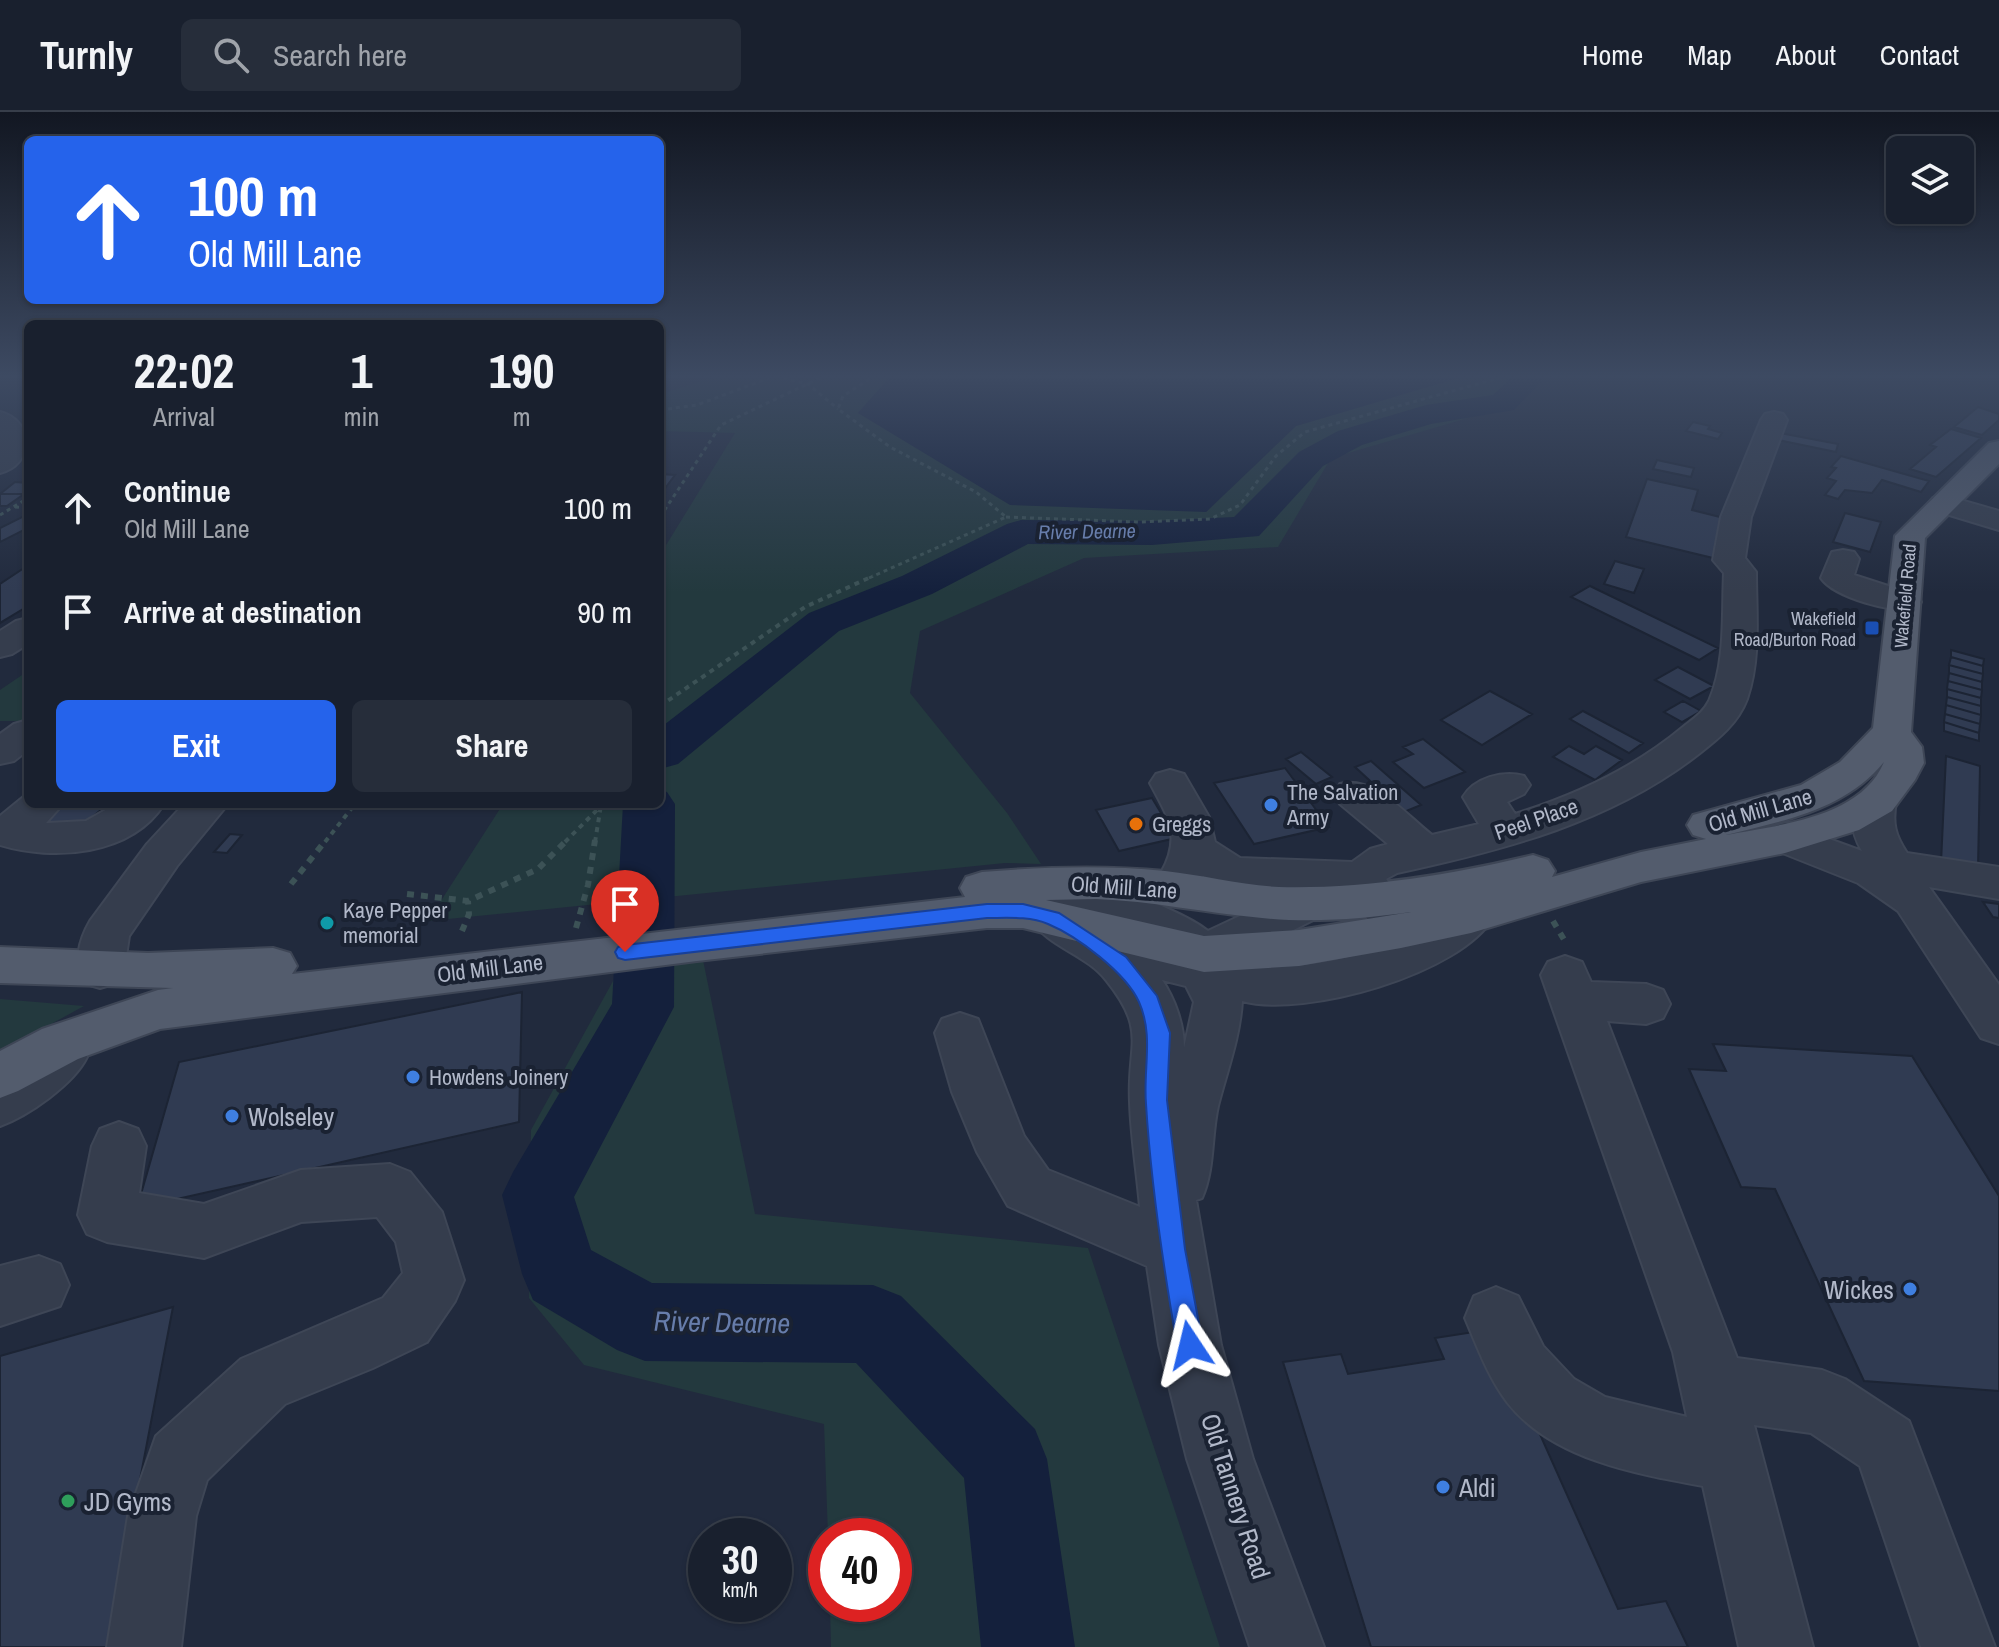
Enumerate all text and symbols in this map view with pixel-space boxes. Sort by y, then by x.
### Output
search box [181,19,741,91]
text: Turnly [40,30,133,81]
icon: search [209,33,253,77]
text: Search here [273,35,407,75]
text: Home [1582,36,1643,74]
text: Map [1687,36,1732,74]
text: About [1776,36,1836,74]
text: Contact [1880,36,1959,74]
map controls [1886,136,1974,224]
button: layers [1886,136,1974,224]
text: 100 m [188,158,318,233]
icon: ahead [56,168,160,272]
text: Old Mill Lane [188,230,362,278]
text: 22:02 [134,338,234,403]
text: 1 [351,338,372,403]
text: 190 [489,338,554,403]
text: Arrival [153,399,215,434]
text: min [344,399,379,434]
text: m [513,399,531,434]
text: Continue [124,471,231,511]
icon: ahead [56,486,100,530]
text: 100 m [564,488,632,528]
text: Old Mill Lane [124,511,250,546]
water label: River Dearne [1038,517,1136,545]
street label: Wakefield Road [1888,543,1922,649]
icon: arrive [56,590,100,634]
text: Arrive at destination [124,592,362,632]
text: 90 m [577,592,632,632]
place label: Wakefield Road/Burton Road [1734,606,1856,652]
marker: Wakefield Road/Burton Road [1863,619,1881,637]
button: Exit [56,700,336,792]
button: Share [352,700,632,792]
place label: The Salvation Army [1286,777,1398,832]
street label: Old Mill Lane [1705,781,1815,839]
street label: Peel Place [1490,791,1582,847]
marker: The Salvation Army [1262,796,1280,814]
place label: Greggs [1152,809,1211,839]
marker: Greggs [1127,815,1145,833]
street label: Old Mill Lane [1070,868,1178,906]
pin [591,870,659,952]
icon: arrive [603,882,647,926]
place label: Kaye Pepper memorial [343,895,447,950]
marker: Kaye Pepper memorial [318,914,336,932]
street label: Old Mill Lane [435,947,545,989]
place label: Howdens Joinery [429,1062,568,1092]
marker: Howdens Joinery [404,1068,422,1086]
place label: Wolseley [248,1099,334,1134]
marker: Wolseley [223,1107,241,1125]
place label: Wickes [1824,1272,1894,1307]
marker: Wickes [1901,1280,1919,1298]
water label: River Dearne [653,1302,791,1342]
position arrow [1148,1303,1232,1387]
street label: Old Tannery Road [1193,1409,1279,1583]
place label: Aldi [1458,1470,1496,1505]
marker: Aldi [1434,1478,1452,1496]
place label: JD Gyms [84,1484,172,1519]
marker: JD Gyms [59,1492,77,1510]
speed limit sign: 40 [808,1518,912,1622]
text: 30 [722,1533,758,1586]
text: km/h [722,1576,758,1603]

